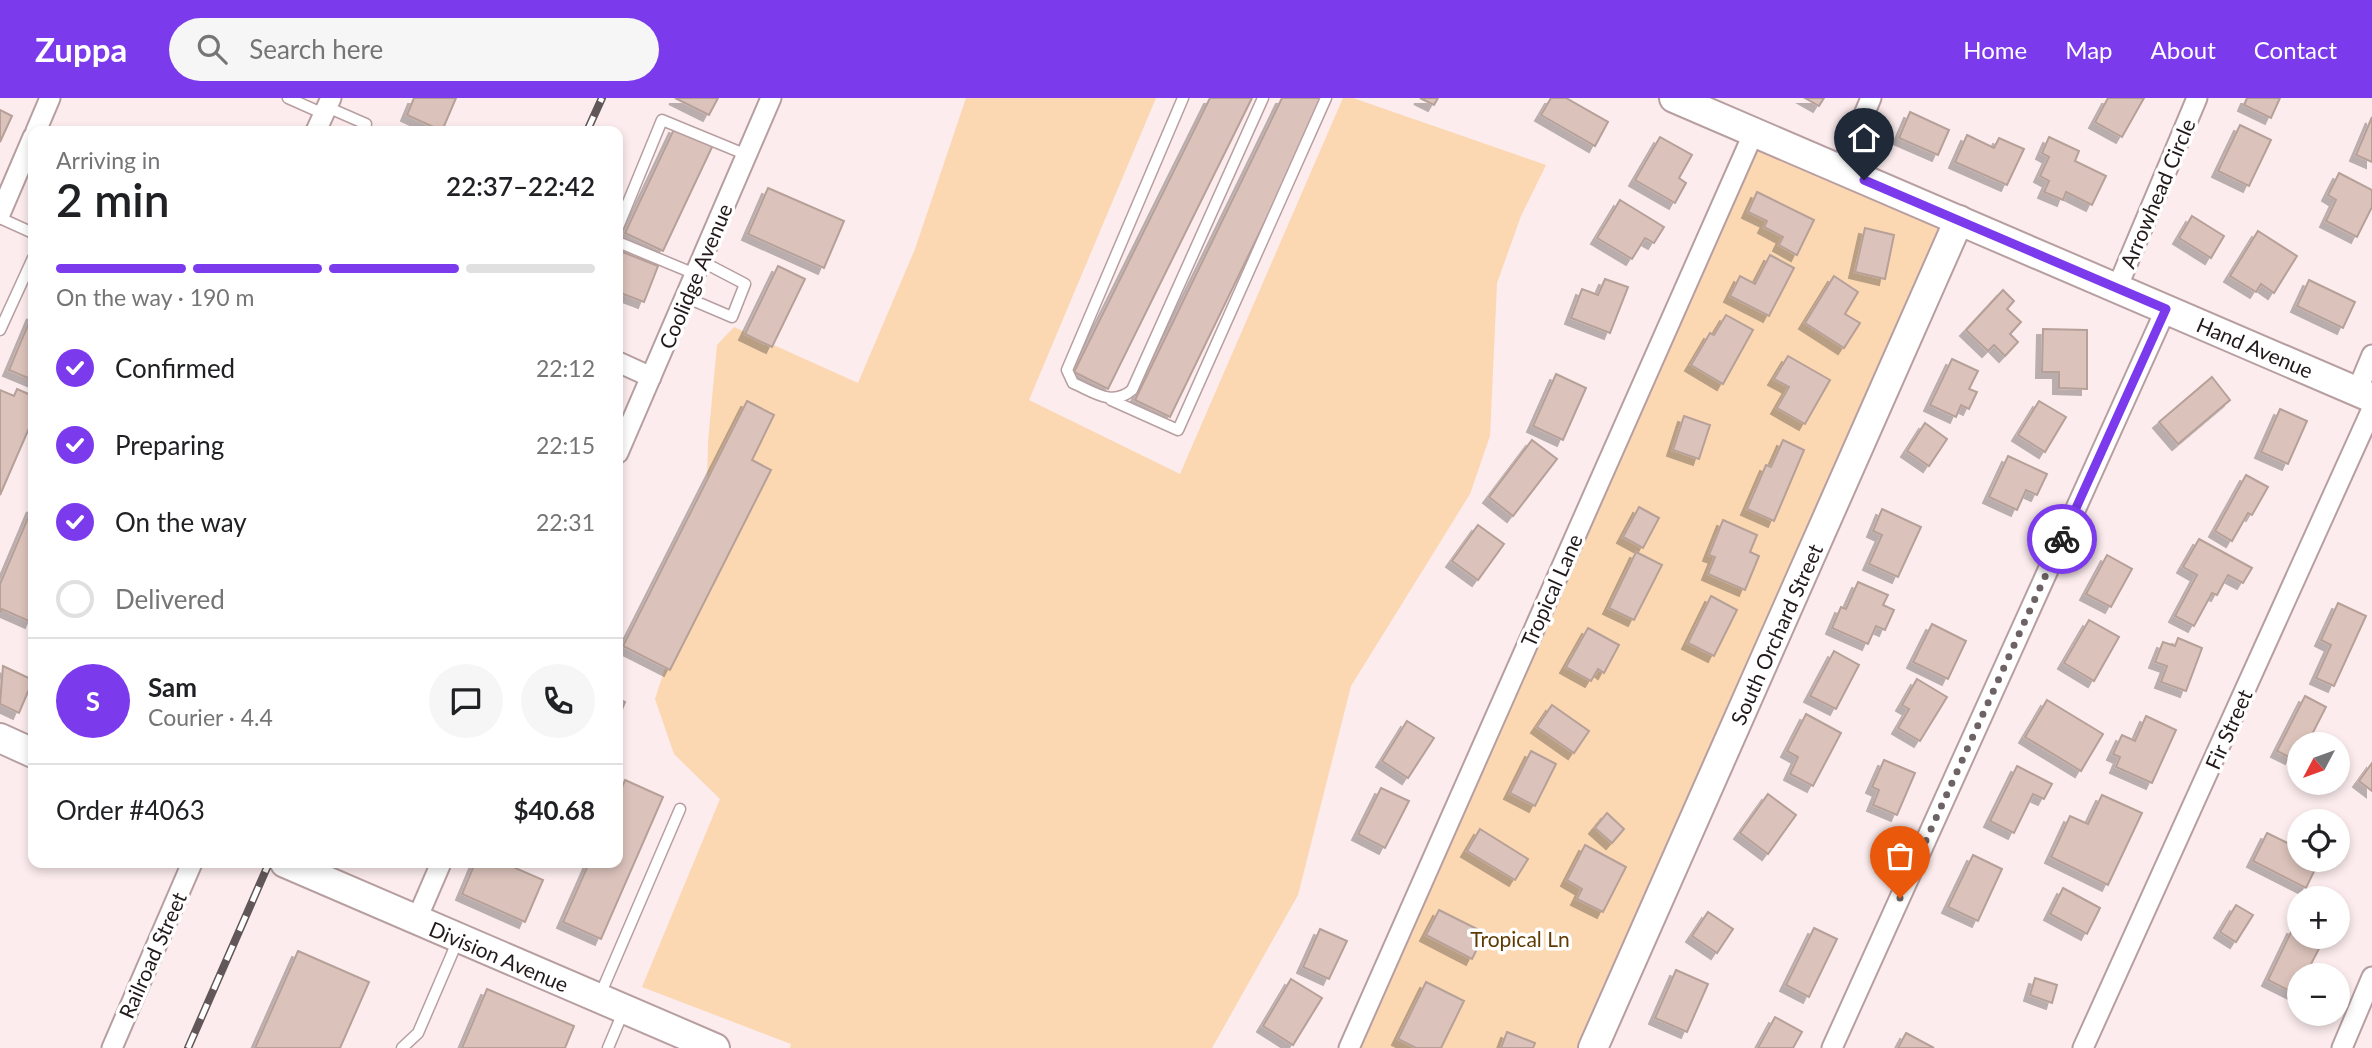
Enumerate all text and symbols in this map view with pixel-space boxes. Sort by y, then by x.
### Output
search box [169,18,659,81]
text: Zuppa [35,29,127,69]
icon: search [193,30,231,68]
text: Search here [249,33,383,65]
text: Home [1963,35,2027,64]
text: Map [2065,35,2113,64]
text: About [2151,35,2216,64]
text: Contact [2254,35,2337,64]
pin [1834,108,1894,180]
street label: Arrowhead Circle [2114,114,2200,272]
icon: home [1845,119,1883,157]
text: Arriving in [56,146,160,174]
text: 22:37–22:42 [446,170,595,202]
text: 2 min [56,172,170,227]
street label: Coolidge Avenue [653,200,737,352]
text: On the way · 190 m [56,283,255,311]
street label: Hand Avenue [2193,311,2317,383]
icon: check [56,349,94,387]
text: Confirmed [115,352,235,384]
text: 22:12 [536,354,595,382]
icon: check [56,426,94,464]
text: Preparing [115,429,224,461]
text: 22:15 [536,431,595,459]
icon: check [56,503,94,541]
courier [2027,504,2097,574]
text: On the way [115,506,247,538]
text: 22:31 [536,508,595,536]
icon: bike [2043,520,2081,558]
street label: Tropical Lane [1515,530,1587,650]
street label: South Orchard Street [1725,539,1827,728]
text: Delivered [115,583,225,615]
button: chat [429,664,503,738]
button: phone [521,664,595,738]
text: Sam [148,671,197,703]
text: S [86,685,100,717]
street label: Fir Street [2199,685,2257,773]
text: Courier · 4.4 [148,703,273,731]
north arrow [2287,732,2350,794]
map controls [2287,732,2350,1026]
text: Order #4063 [56,794,205,826]
text: $40.68 [513,794,595,826]
button: locate [2287,809,2350,872]
pin [1870,826,1930,898]
icon: bag [1881,837,1919,875]
button: + [2287,886,2350,949]
street label: Railroad Street [113,888,191,1022]
street label: Division Avenue [426,915,572,997]
park label: Tropical Ln [1470,926,1570,951]
button: − [2287,963,2350,1026]

